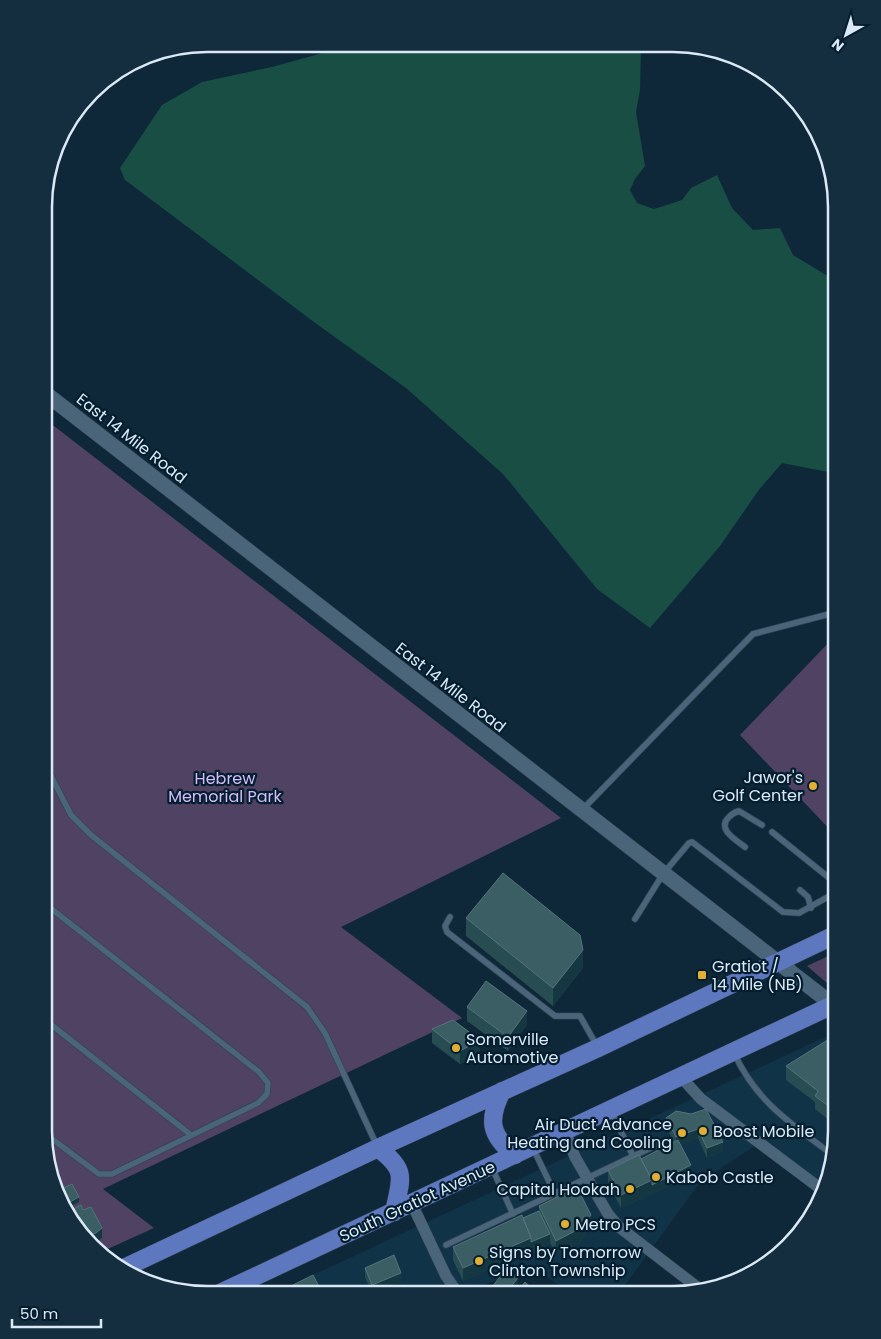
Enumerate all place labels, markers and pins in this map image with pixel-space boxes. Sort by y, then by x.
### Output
place label: Jawor's Golf Center [713,766,803,807]
marker: Jawor's Golf Center [807,780,819,792]
place label: Gratiot / 14 Mile (NB) [712,955,803,996]
marker: Gratiot / 14 Mile (NB) [696,969,708,981]
place label: Somerville Automotive [466,1028,559,1069]
marker: Somerville Automotive [450,1042,462,1054]
place label: Air Duct Advance Heating and Cooling [507,1113,672,1154]
place label: Boost Mobile [713,1120,814,1143]
marker: Boost Mobile [697,1125,709,1137]
marker: Air Duct Advance Heating and Cooling [676,1127,688,1139]
place label: Kabob Castle [666,1166,774,1189]
marker: Kabob Castle [650,1171,662,1183]
place label: Capital Hookah [496,1178,620,1201]
marker: Capital Hookah [624,1183,636,1195]
place label: Metro PCS [575,1213,656,1236]
marker: Metro PCS [559,1218,571,1230]
place label: Signs by Tomorrow Clinton Township [489,1241,641,1282]
marker: Signs by Tomorrow Clinton Township [473,1255,485,1267]

